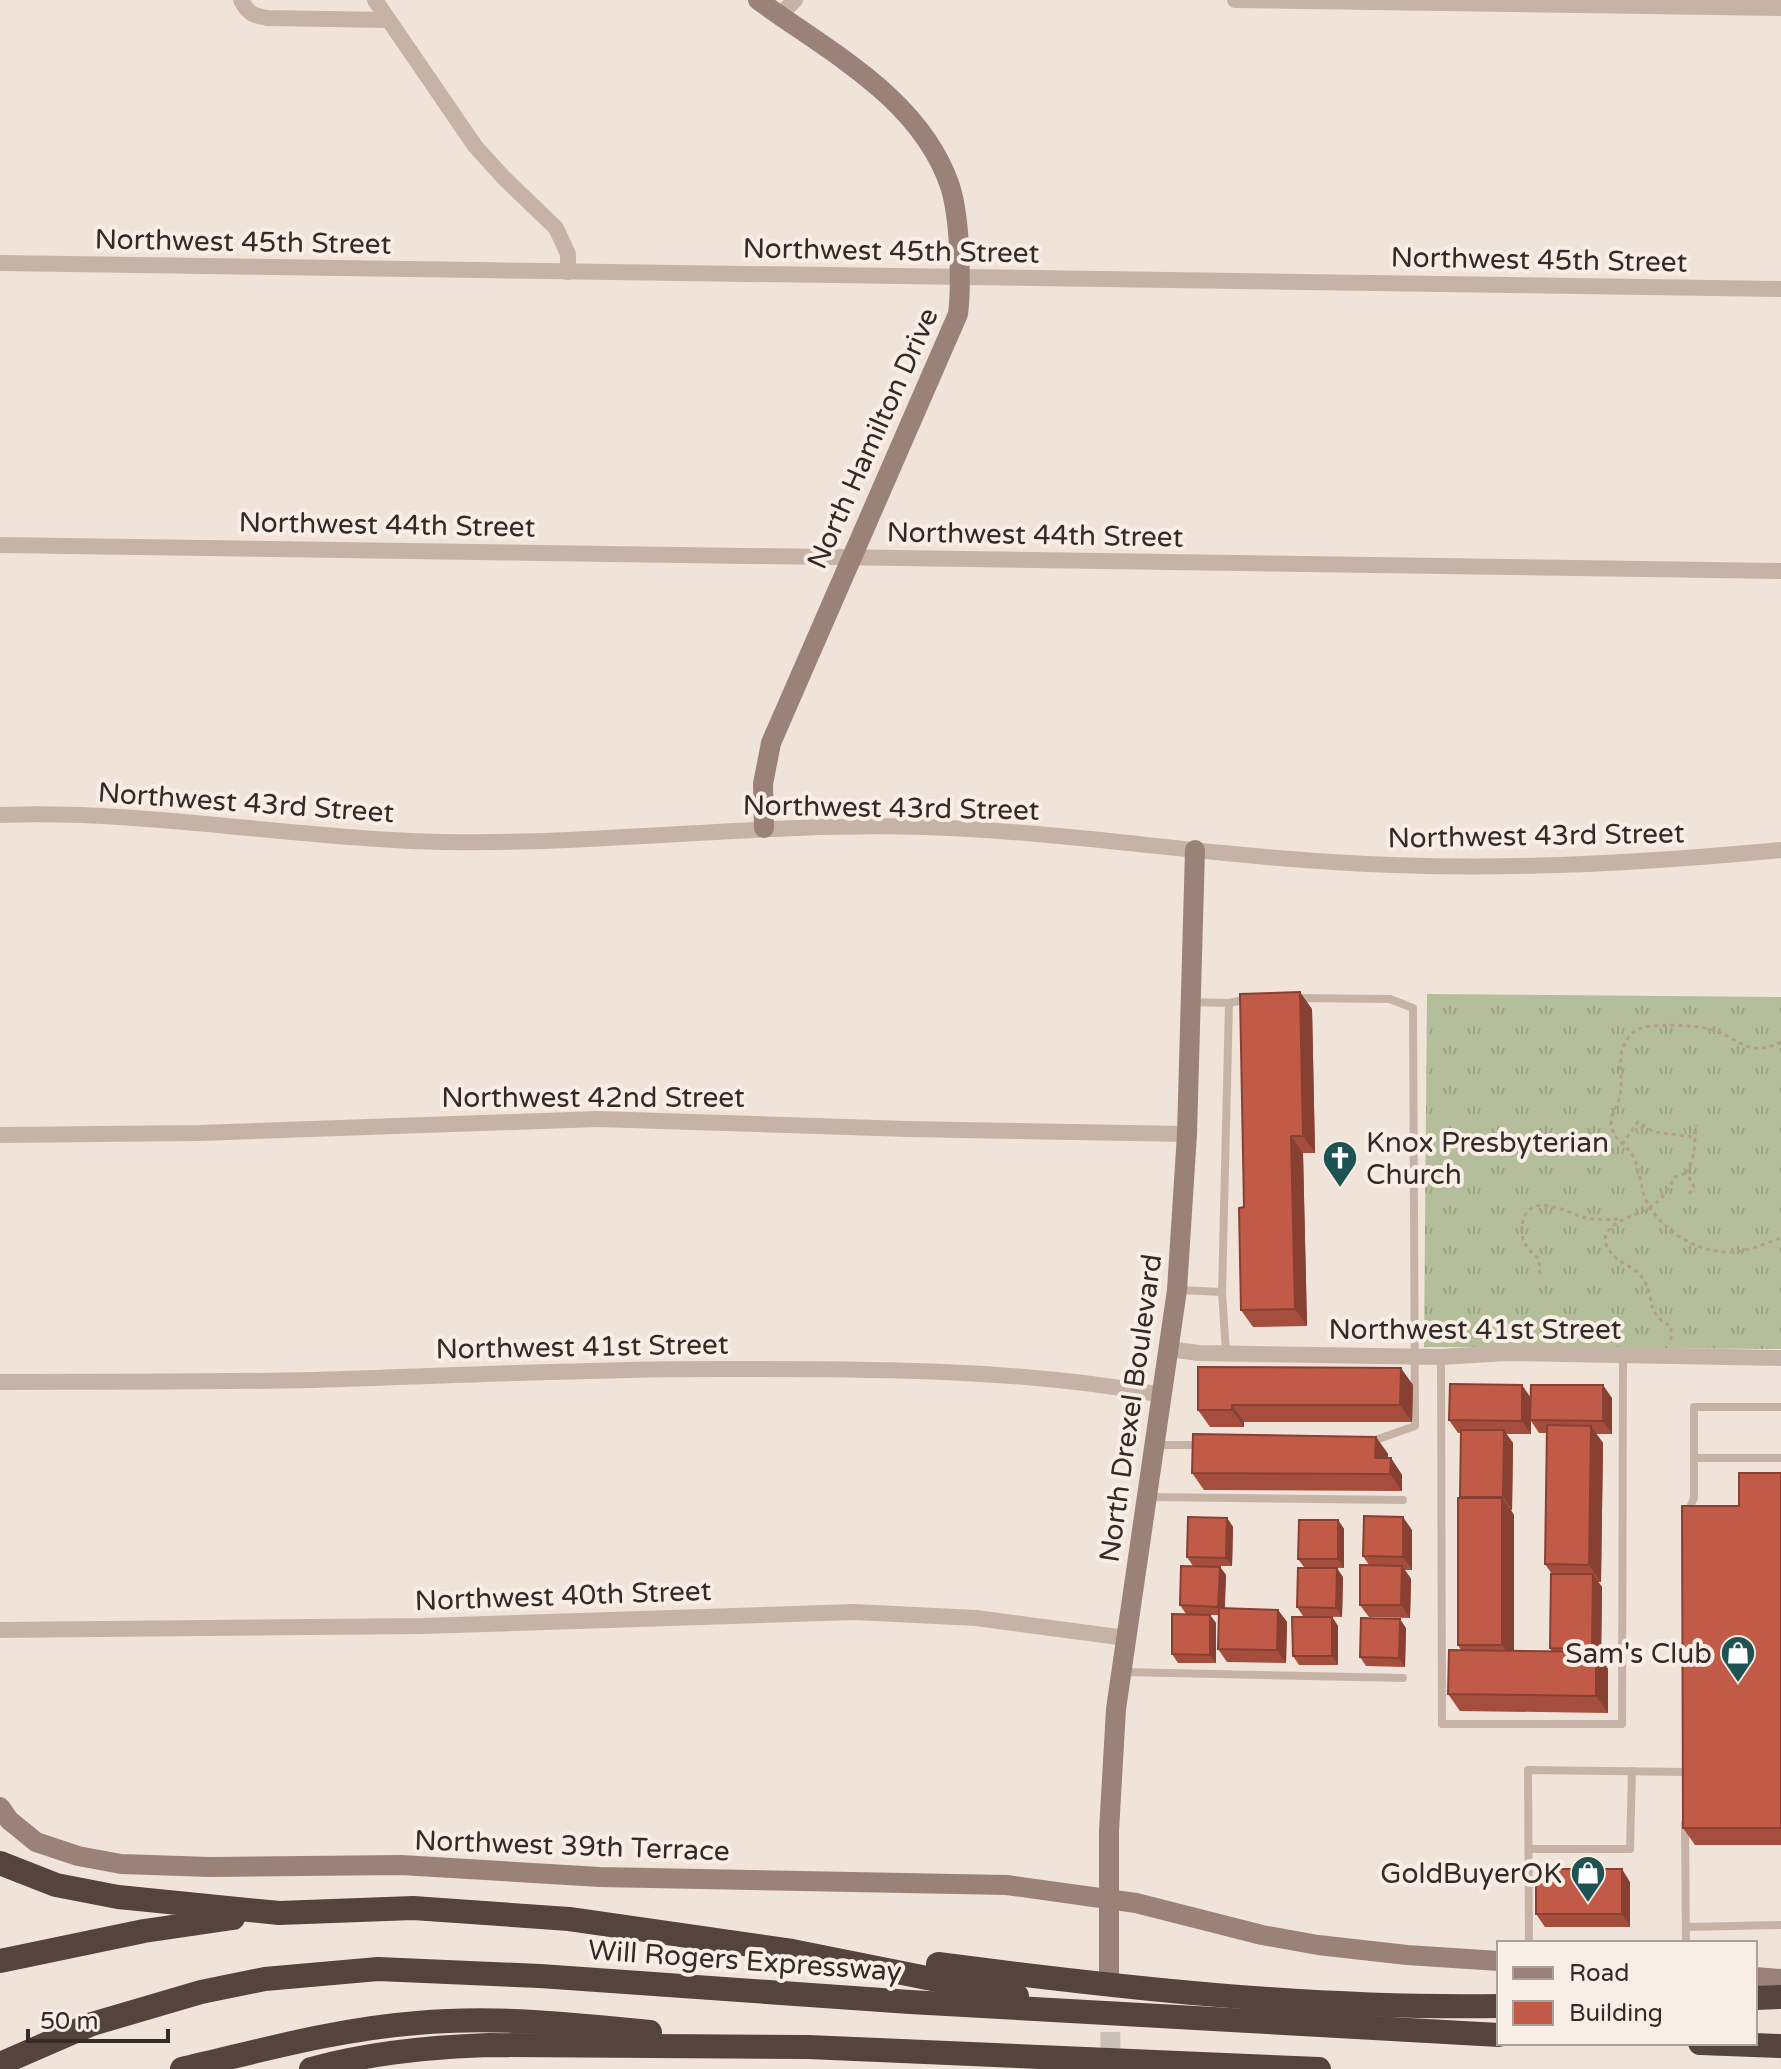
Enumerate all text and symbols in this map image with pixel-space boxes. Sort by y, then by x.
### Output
street label: Northwest 45th Street [94,222,392,262]
street label: Northwest 45th Street [742,231,1040,271]
street label: Northwest 45th Street [1390,240,1688,280]
street label: North Hamilton Drive [800,303,946,574]
street label: Northwest 44th Street [238,505,536,545]
street label: Northwest 44th Street [886,515,1184,555]
street label: Northwest 43rd Street [97,776,396,830]
street label: Northwest 43rd Street [742,788,1040,828]
street label: Northwest 43rd Street [1387,816,1685,856]
street label: Northwest 42nd Street [441,1081,745,1115]
place label: Knox Presbyterian Church [1366,1126,1609,1192]
church icon: Knox Presbyterian Church [1321,1139,1359,1189]
street label: North Drexel Boulevard [1093,1252,1169,1564]
street label: Northwest 41st Street [1329,1313,1622,1347]
street label: Northwest 41st Street [435,1327,729,1367]
street label: Northwest 40th Street [414,1574,712,1618]
shop icon: Sam's Club [1719,1634,1757,1684]
place label: Sam's Club [1565,1637,1712,1671]
street label: Northwest 39th Terrace [414,1824,730,1868]
shop icon: GoldBuyerOK [1569,1854,1607,1904]
place label: GoldBuyerOK [1380,1857,1562,1891]
street label: Will Rogers Expressway [587,1933,903,1989]
legend [1497,1941,1757,2045]
text: Road [1569,1959,1629,1988]
scale bar [28,1993,168,2043]
text: Building [1569,1999,1663,2028]
text: 50 m [40,2007,98,2036]

